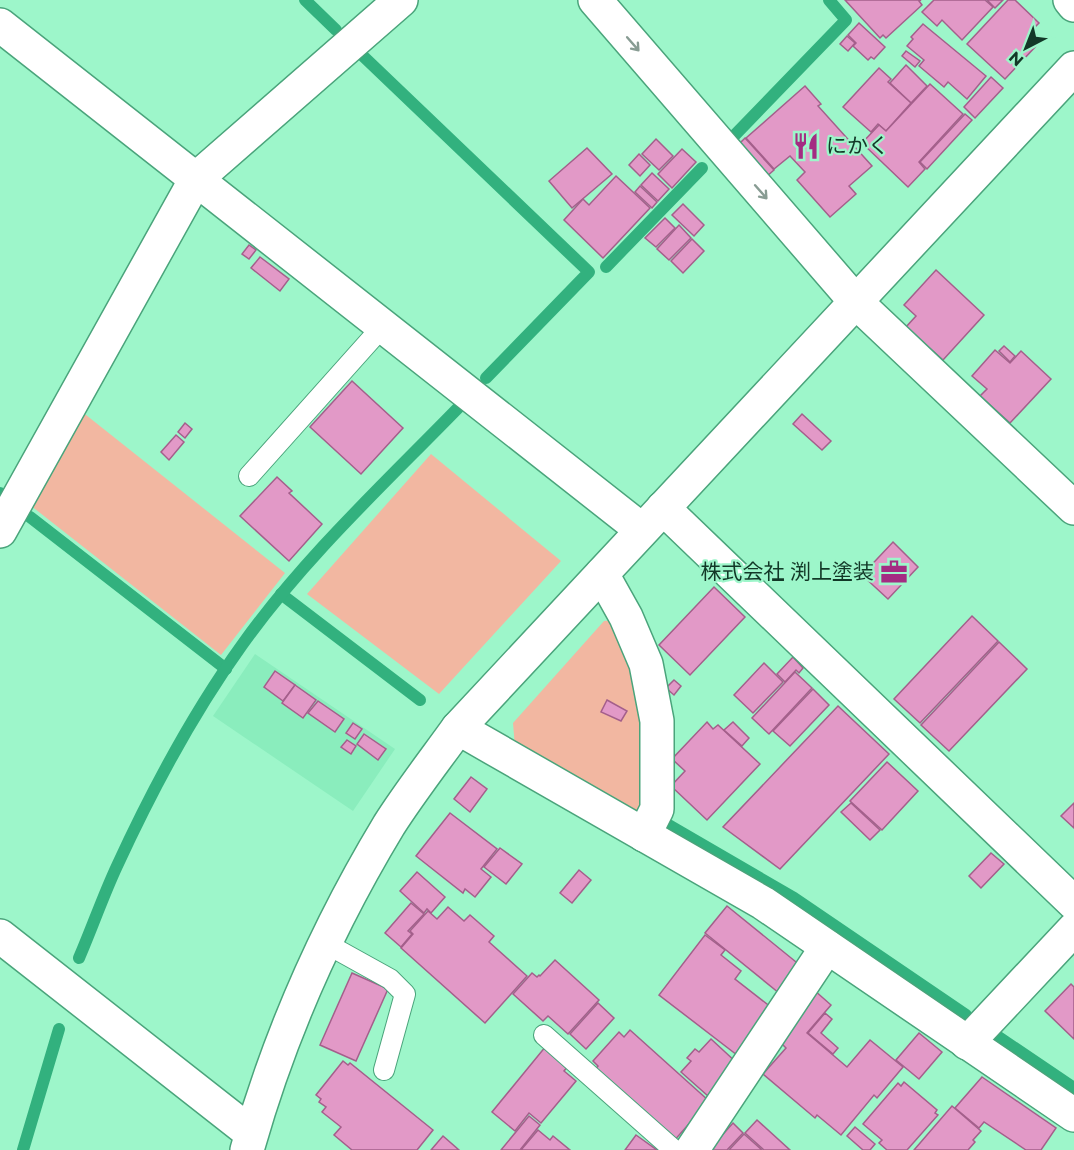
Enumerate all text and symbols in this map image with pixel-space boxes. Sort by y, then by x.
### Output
north arrow [996,18,1056,78]
one-way arrow [626,36,640,51]
text: N [1005,47,1027,70]
restaurant icon: にかく [791,131,821,161]
place label: にかく [826,133,889,158]
one-way arrow [754,184,767,200]
office icon: 株式会社 渕上塗装 [879,557,909,587]
place label: 株式会社 渕上塗装 [700,559,874,584]

